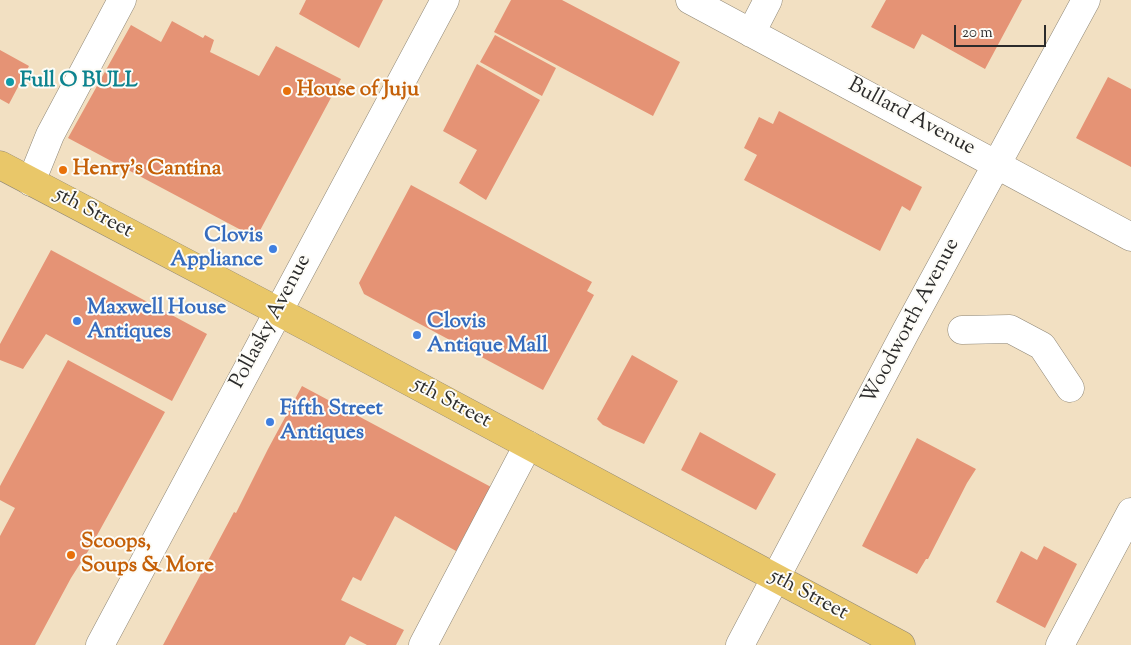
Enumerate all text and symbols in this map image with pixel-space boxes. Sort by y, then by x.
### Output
scale bar [956,15,1048,47]
text: 20 m [962,23,993,44]
place label: Full O BULL [20,69,138,95]
street label: Bullard Avenue [843,74,979,162]
marker: Full O BULL [4,76,16,88]
place label: House of Juju [297,78,419,104]
marker: House of Juju [281,85,293,97]
place label: Henry's Cantina [73,157,221,183]
marker: Henry's Cantina [57,164,69,176]
street label: 5th Street [49,183,137,245]
place label: Clovis Appliance [170,224,263,274]
street label: Woodworth Avenue [858,235,966,409]
marker: Clovis Appliance [267,243,279,255]
street label: Pollasky Avenue [226,251,318,393]
place label: Maxwell House Antiques [87,296,226,346]
place label: Clovis Antique Mall [427,310,548,360]
marker: Maxwell House Antiques [71,315,83,327]
marker: Clovis Antique Mall [411,329,423,341]
street label: 5th Street [407,373,495,435]
place label: Fifth Street Antiques [280,397,383,447]
marker: Fifth Street Antiques [264,416,276,428]
place label: Scoops, Soups & More [81,530,214,580]
marker: Scoops, Soups & More [65,549,77,561]
street label: 5th Street [764,565,852,627]

